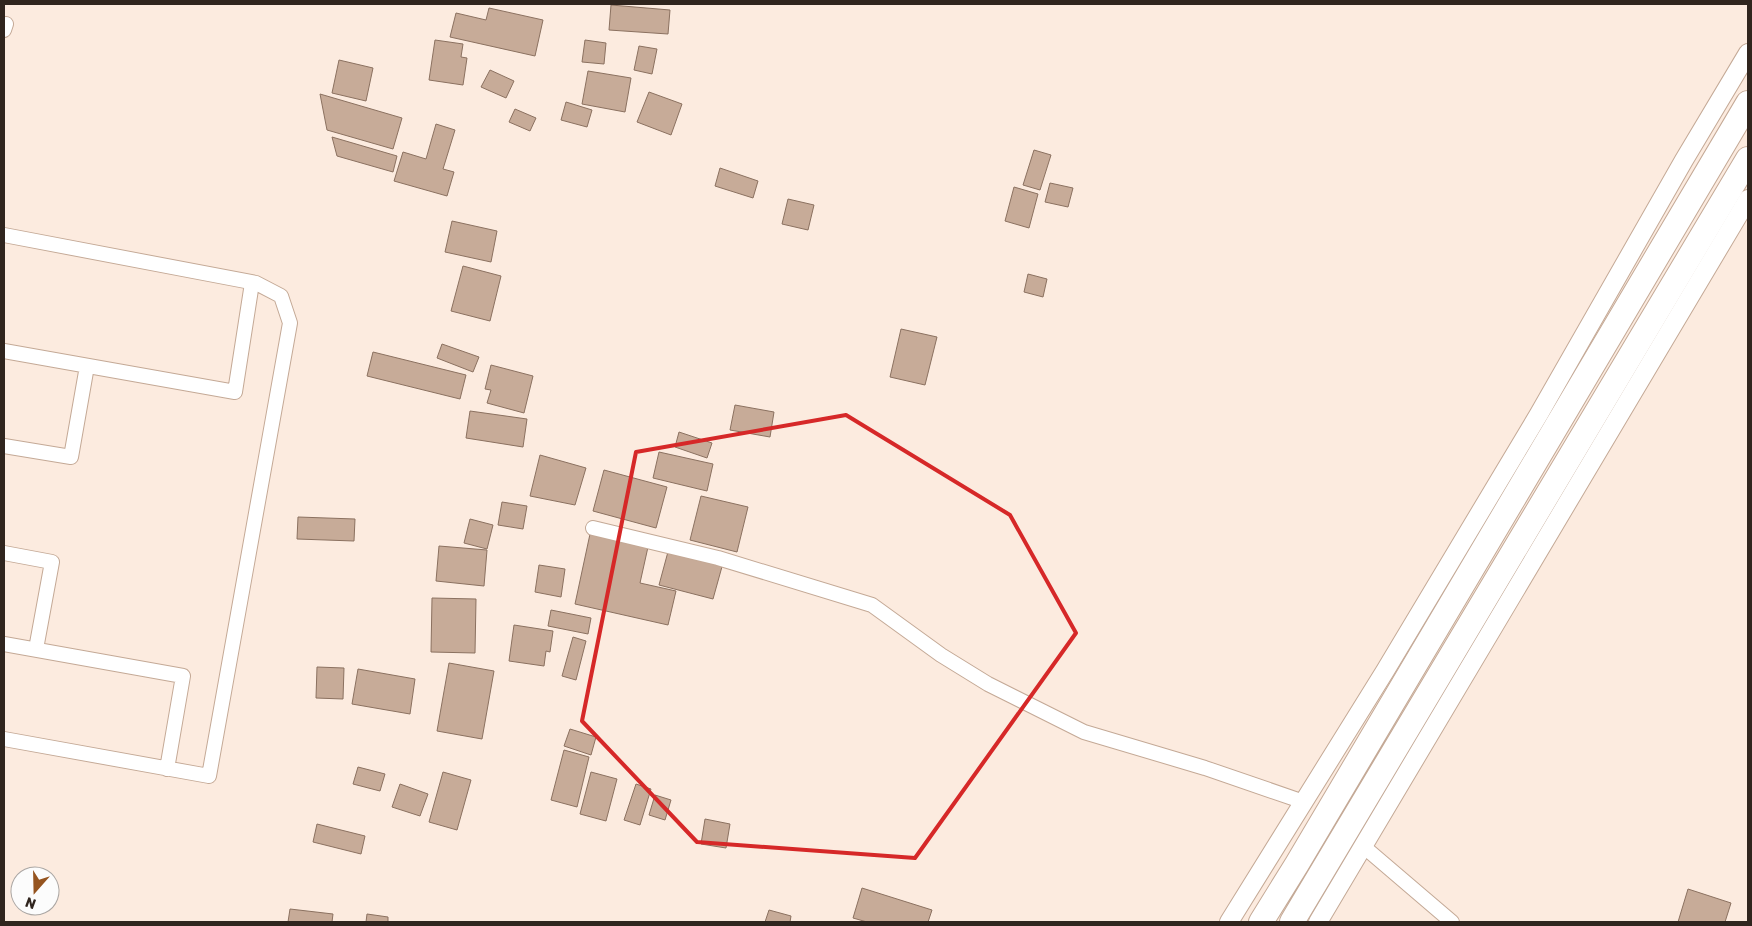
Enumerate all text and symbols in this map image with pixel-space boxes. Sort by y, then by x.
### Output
north arrow [10,866,60,916]
text: N [23,893,38,912]

